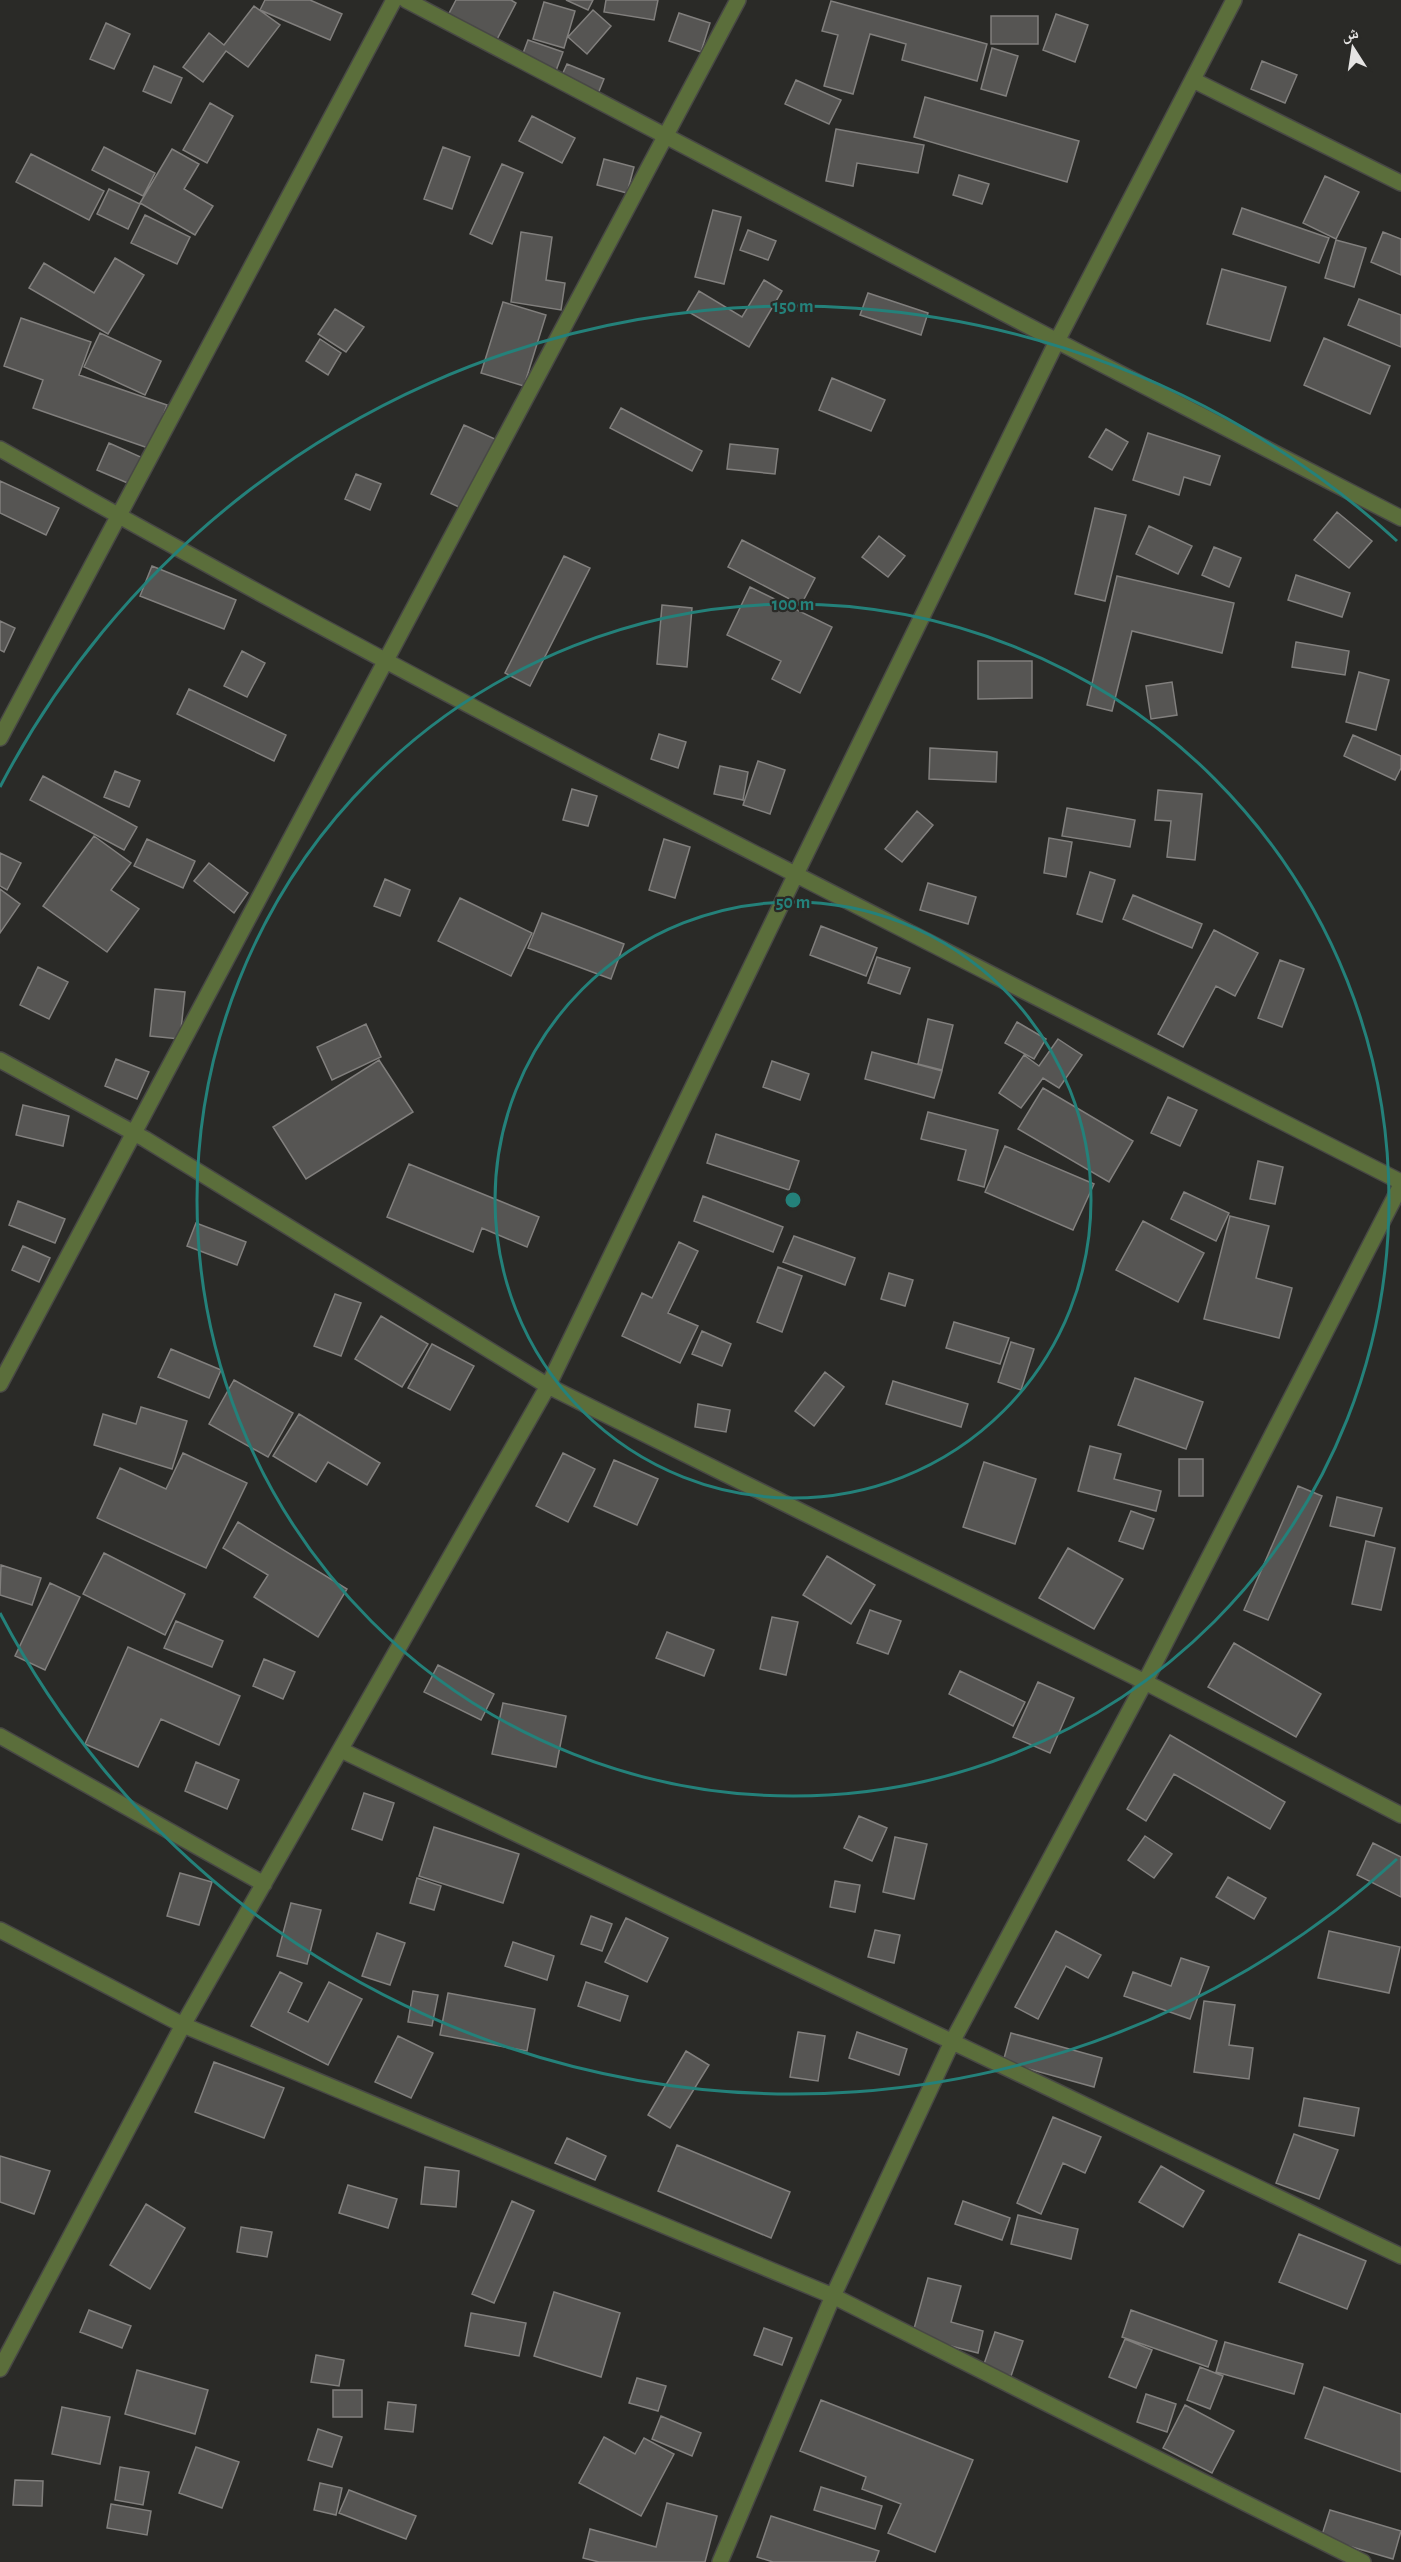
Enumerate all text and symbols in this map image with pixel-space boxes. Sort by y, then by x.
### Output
north arrow [1323,18,1383,78]
text: ش [1340,25,1360,45]
text: 150 m [773,298,813,316]
text: 100 m [772,596,814,614]
text: 50 m [776,894,810,912]
centre of rings [783,1190,803,1210]

